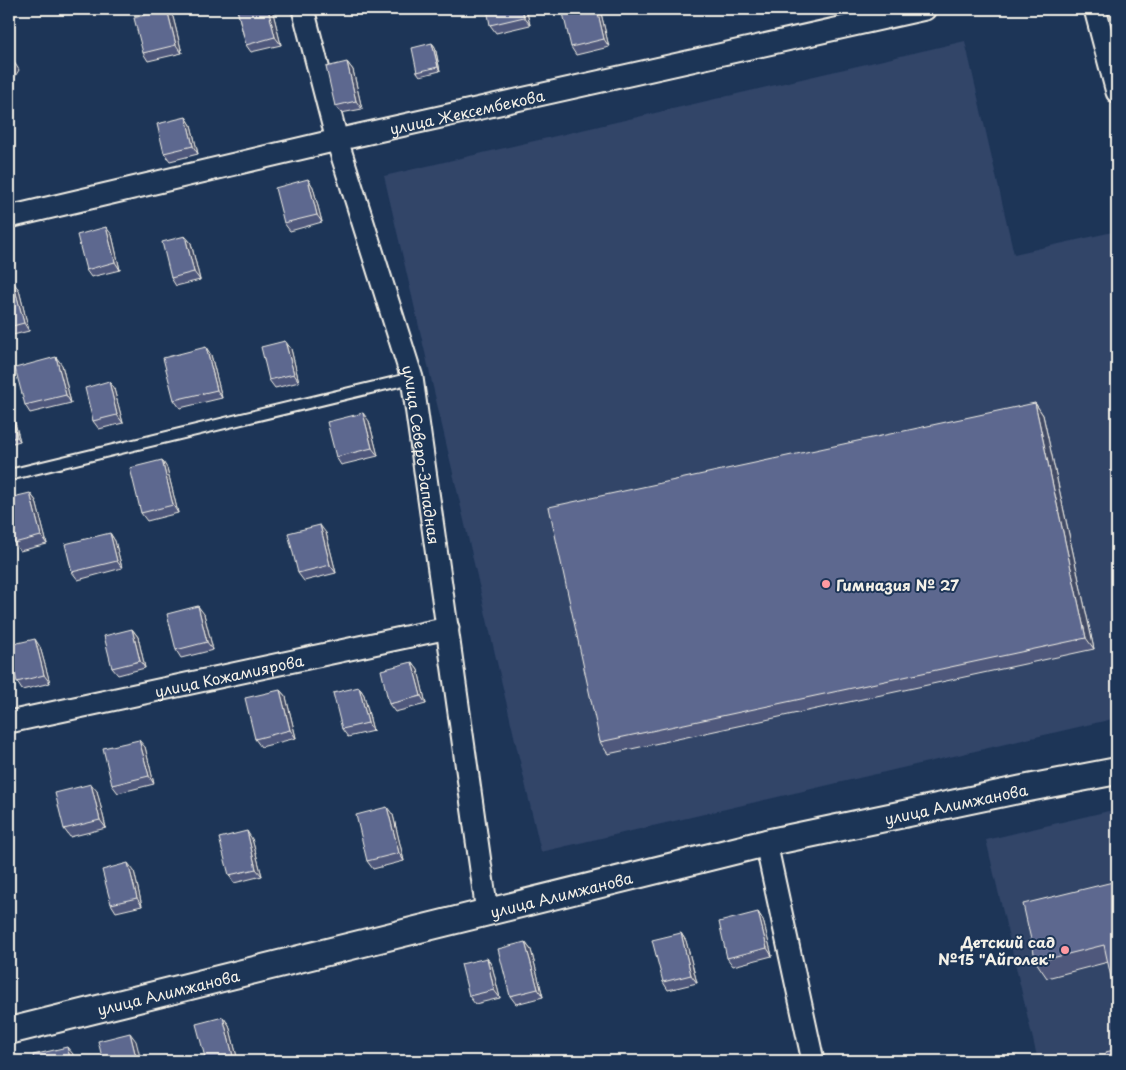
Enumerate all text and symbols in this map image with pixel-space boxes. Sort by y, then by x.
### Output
street label: улица Жексембекова [387,82,547,139]
street label: улица Северо-Западная [397,362,447,546]
place label: Гимназия № 27 [836,573,959,596]
marker: Гимназия № 27 [820,578,832,590]
street label: улица Кожамиярова [152,648,306,702]
street label: улица Алимжанова [882,777,1030,829]
street label: улица Алимжанова [488,865,635,923]
place label: Детский сад №15 "Айголек" [938,930,1055,970]
marker: Детский сад №15 "Айголек" [1059,944,1071,956]
street label: улица Алимжанова [95,963,242,1020]

